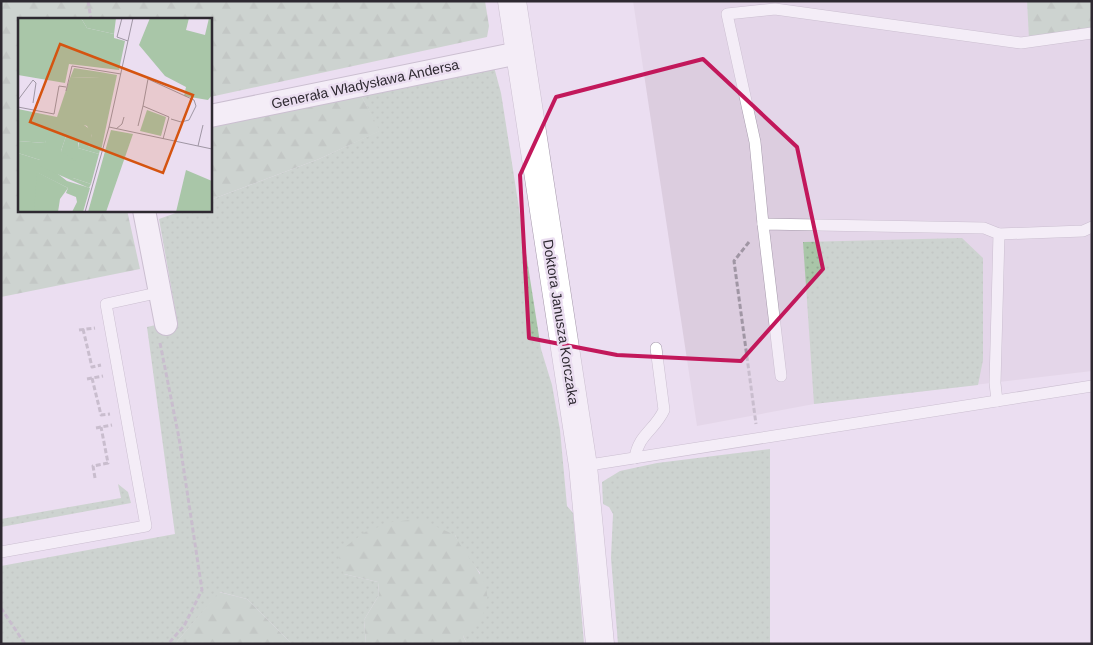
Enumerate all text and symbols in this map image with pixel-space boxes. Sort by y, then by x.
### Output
inset map [18,18,211,211]
street label: Generała Władysława Andersa [270,56,460,112]
street label: Doktora Janusza Korczaka [540,238,582,406]

